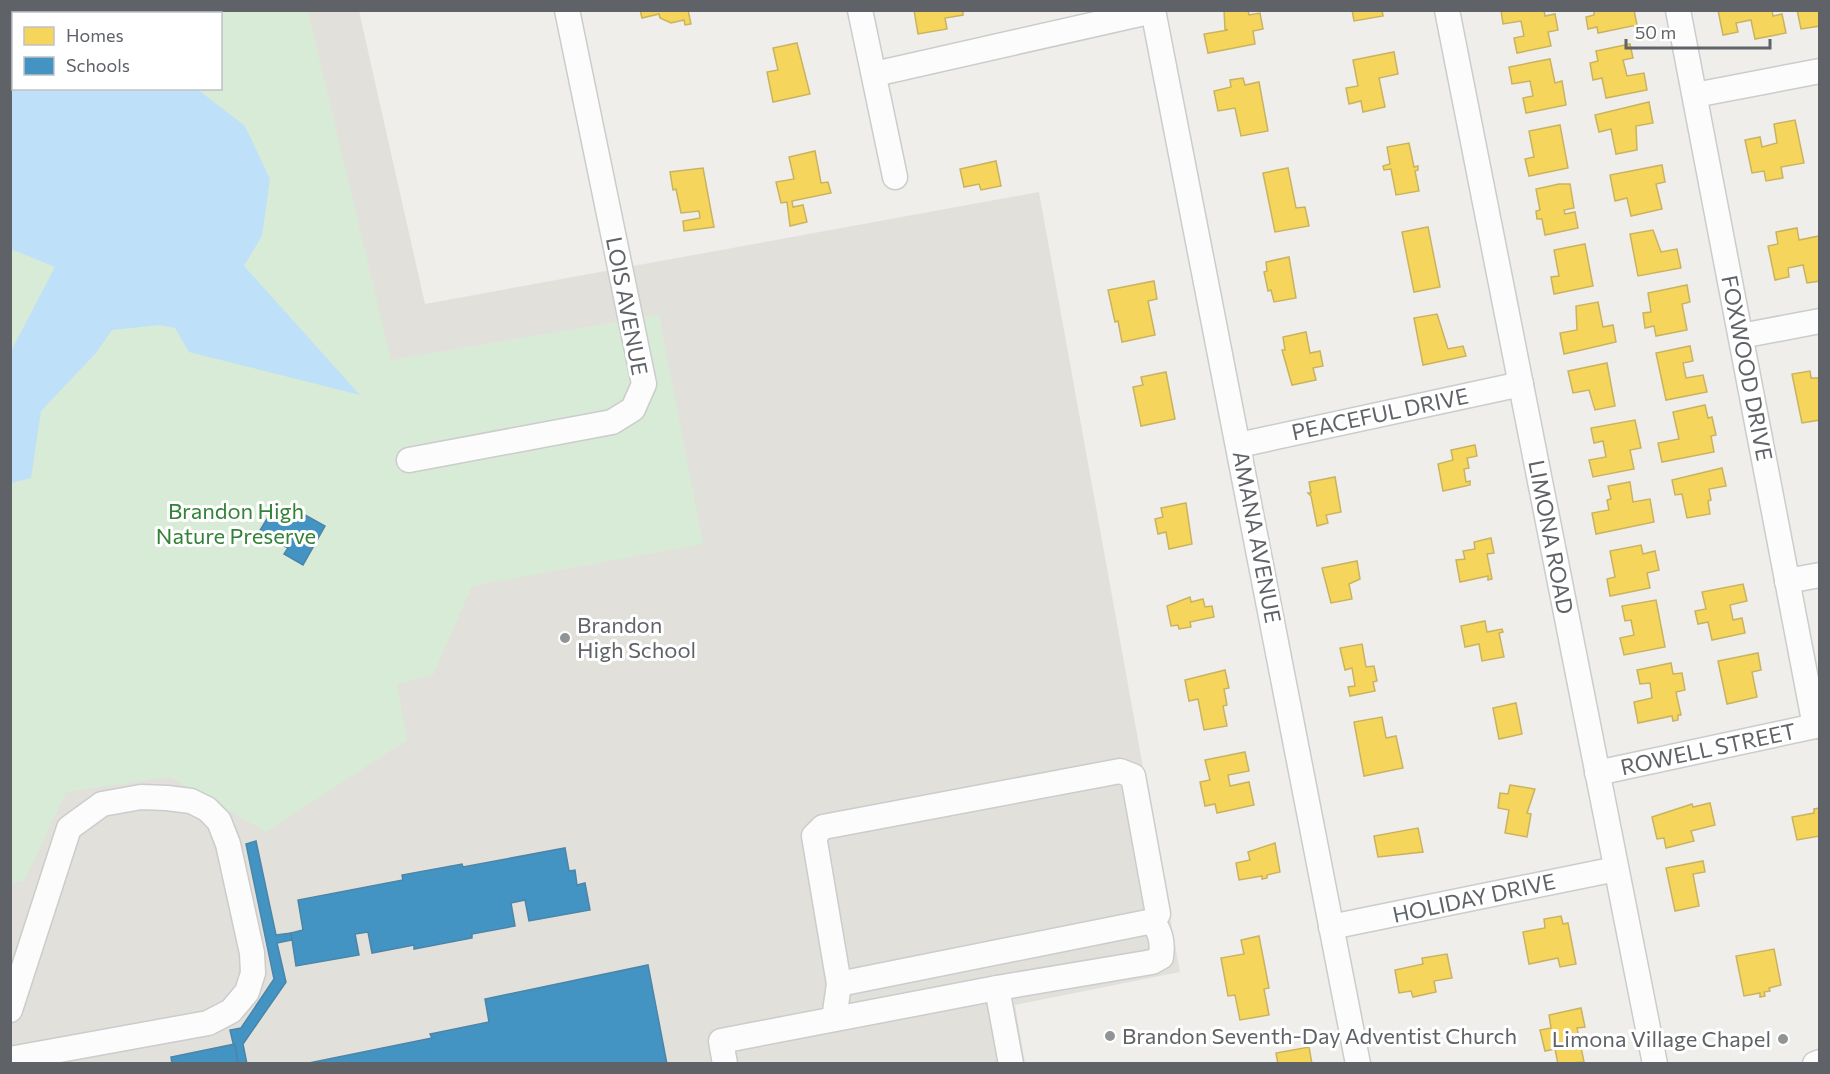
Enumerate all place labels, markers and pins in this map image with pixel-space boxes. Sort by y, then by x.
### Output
place label: Brandon High School [577,611,696,663]
marker: Brandon High School [558,631,572,645]
place label: Brandon Seventh-Day Adventist Church [1122,1022,1517,1049]
place label: Limona Village Chapel [1552,1025,1771,1052]
marker: Brandon Seventh-Day Adventist Church [1103,1029,1117,1043]
marker: Limona Village Chapel [1776,1032,1790,1046]

